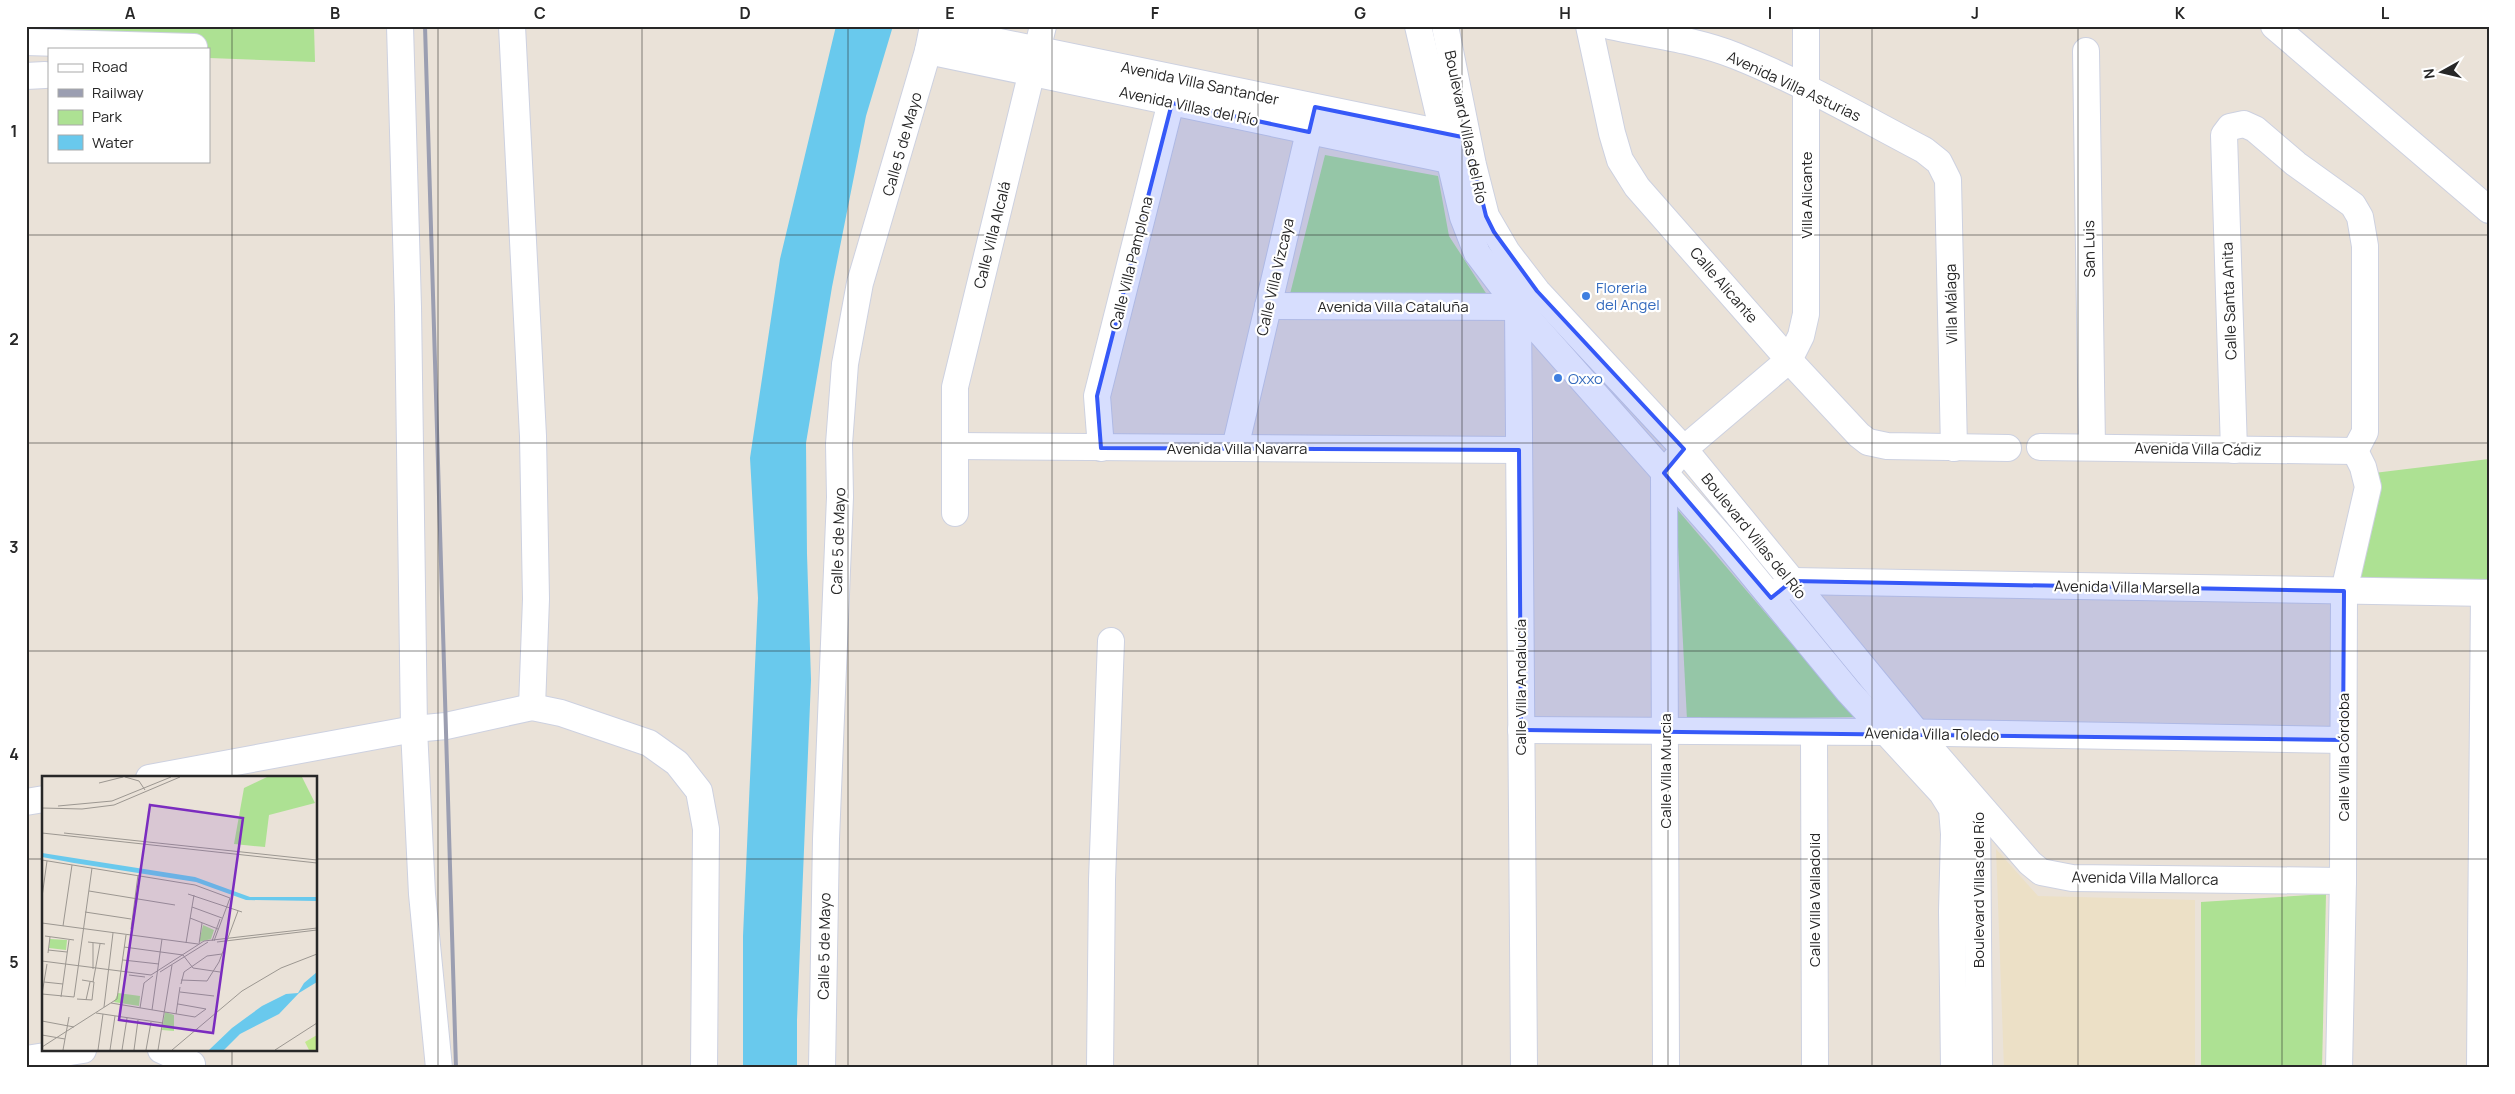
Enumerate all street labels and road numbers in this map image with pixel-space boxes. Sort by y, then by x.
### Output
street label: Avenida Villa Asturias [1724,46,1864,126]
street label: Boulevard Villas del Río [1440,48,1493,206]
street label: Avenida Villa Santander [1119,56,1281,110]
street label: Avenida Villas del Río [1117,81,1261,131]
street label: Calle 5 de Mayo [877,89,927,198]
street label: Villa Alicante [1796,151,1817,239]
street label: Calle Villa Alcalá [969,179,1015,291]
street label: Calle Villa Pamplona [1104,194,1158,332]
street label: Calle Villa Vizcaya [1251,216,1299,338]
street label: San Luis [2078,220,2100,278]
street label: Calle Santa Anita [2216,242,2242,360]
street label: Calle Alicante [1685,243,1763,328]
street label: Villa Málaga [1940,264,1962,344]
street label: Avenida Villa Cataluña [1317,296,1469,317]
street label: Avenida Villa Cádiz [2134,437,2262,461]
street label: Avenida Villa Navarra [1167,438,1307,459]
street label: Boulevard Villas del Río [1697,469,1811,603]
street label: Calle 5 de Mayo [826,487,850,595]
street label: Avenida Villa Marsella [2054,575,2200,599]
street label: Calle Villa Andalucía [1510,619,1531,755]
street label: Calle Villa Córdoba [2333,693,2354,821]
street label: Calle Villa Murcia [1655,713,1676,829]
street label: Avenida Villa Toledo [1865,722,2000,746]
street label: Boulevard Villas del Río [1968,812,1989,968]
street label: Calle Villa Valladolid [1804,833,1825,967]
street label: Avenida Villa Mallorca [2071,866,2219,890]
street label: Calle 5 de Mayo [813,892,835,1000]

